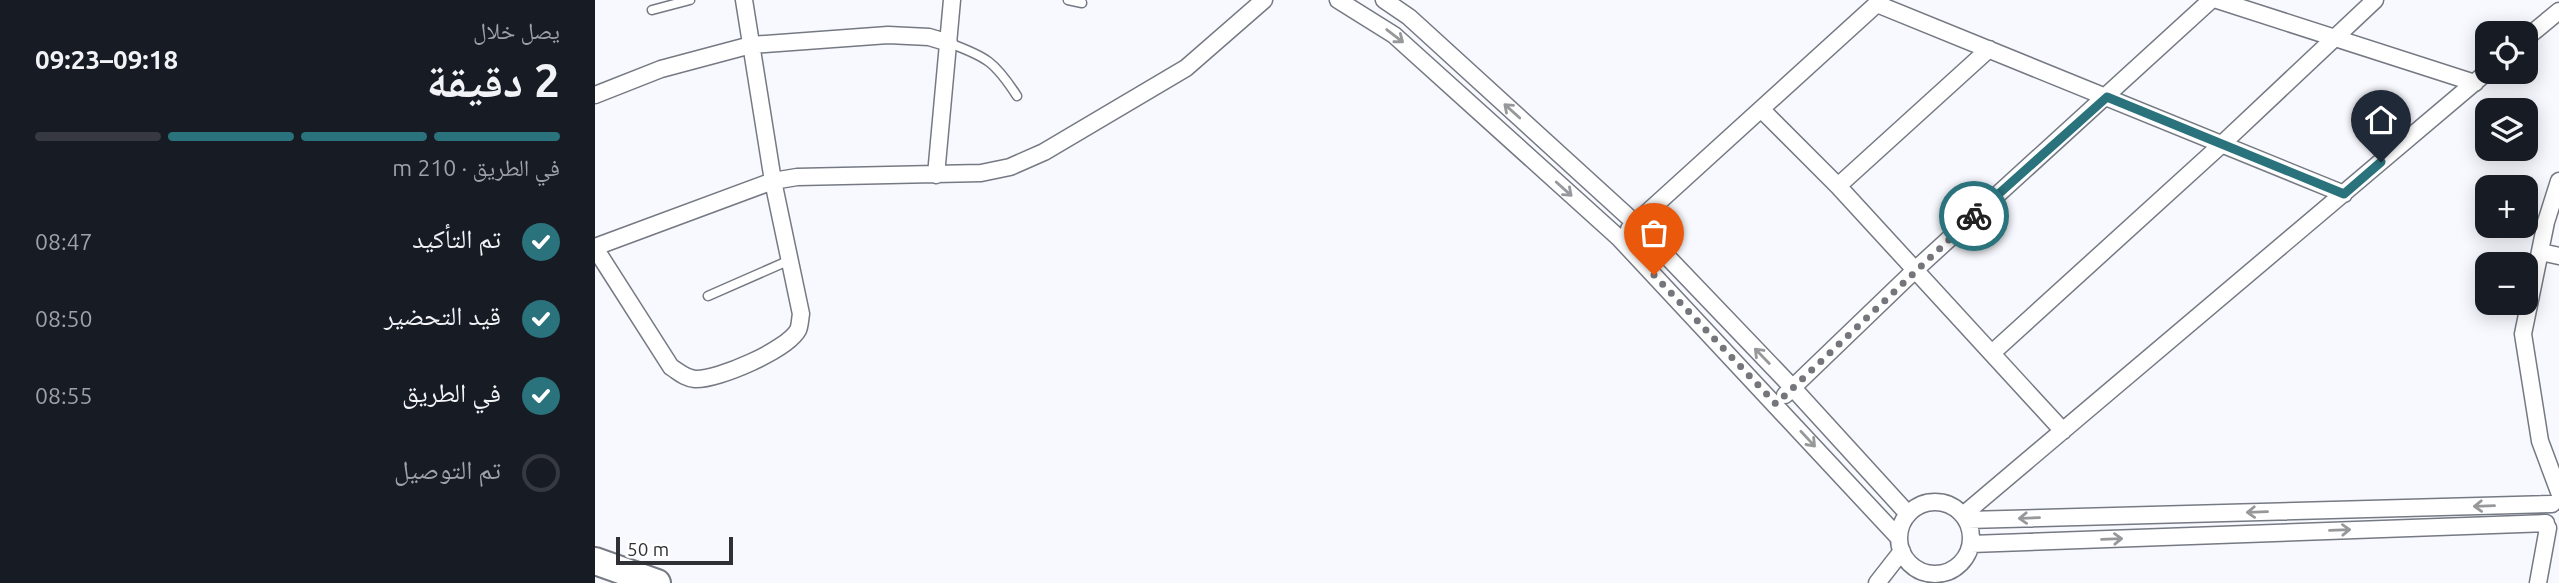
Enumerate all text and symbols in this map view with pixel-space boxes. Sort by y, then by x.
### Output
text: يصل خلال [473,18,560,43]
map controls [2475,21,2538,315]
button: locate [2475,21,2538,84]
one-way arrow [1386,29,1404,44]
text: 09:18–09:23 [35,45,178,74]
text: 2 دقيقة [427,54,560,106]
pin [2351,90,2411,162]
button: layers [2475,98,2538,161]
icon: home [2362,101,2400,139]
one-way arrow [1503,103,1521,119]
text: في الطريق · 210 m [392,155,560,180]
button: + [2475,175,2538,238]
one-way arrow [1555,180,1572,197]
courier [1939,181,2009,251]
icon: bike [1955,197,1993,235]
pin [1624,203,1684,275]
icon: bag [1635,214,1673,252]
icon: check [522,223,560,261]
text: تم التأكيد [412,224,501,253]
text: 08:47 [35,229,93,254]
button: − [2475,252,2538,315]
icon: check [522,300,560,338]
text: قيد التحضير [384,301,501,330]
text: 08:50 [35,306,93,331]
one-way arrow [1754,348,1771,365]
icon: check [522,377,560,415]
text: في الطريق [402,378,501,407]
text: 08:55 [35,383,93,408]
one-way arrow [1800,430,1817,447]
text: تم التوصيل [394,455,501,484]
one-way arrow [2473,499,2496,512]
one-way arrow [2245,505,2268,519]
one-way arrow [2018,511,2041,525]
one-way arrow [2328,524,2351,537]
one-way arrow [2100,532,2123,545]
scale bar [616,534,733,566]
text: 50 m [627,538,669,560]

